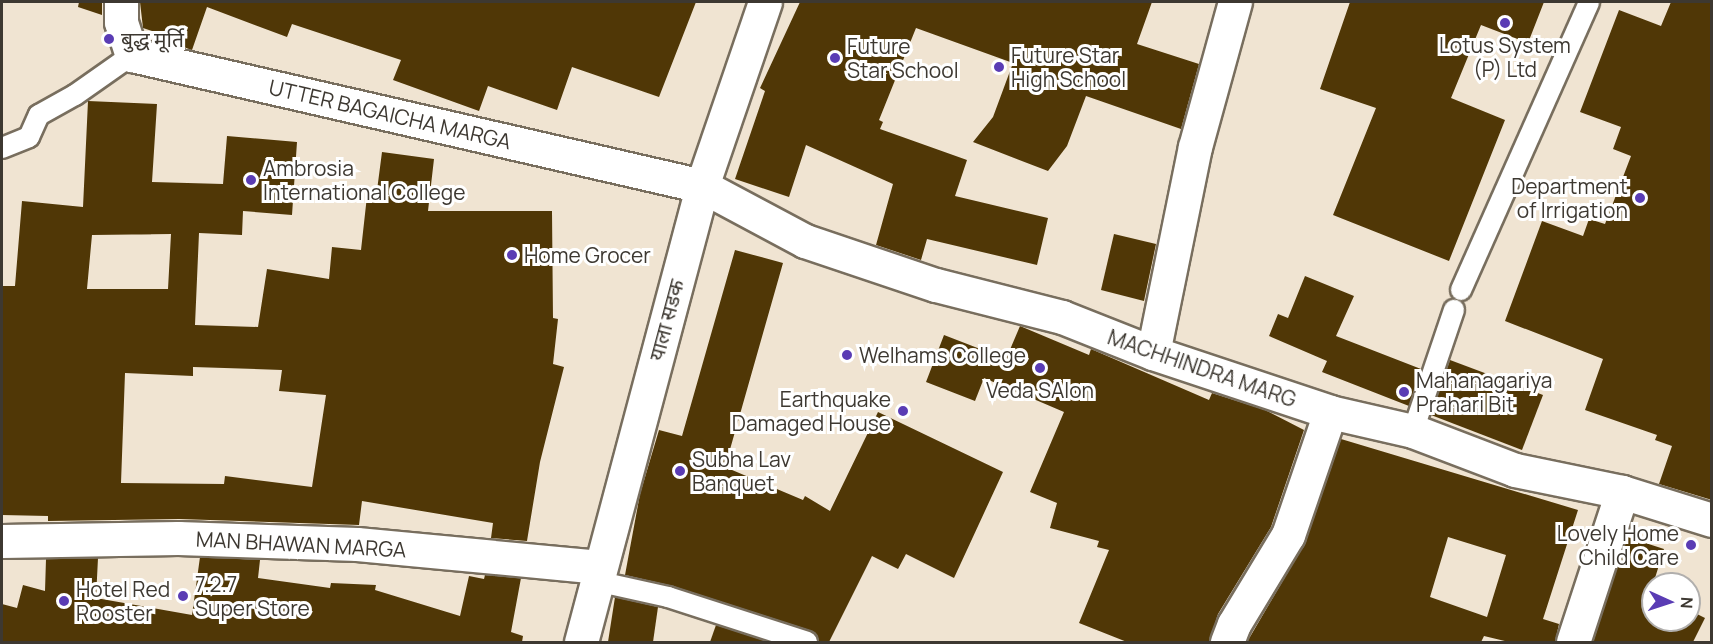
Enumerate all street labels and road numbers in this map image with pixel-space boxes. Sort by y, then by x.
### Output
street label: UTTER BAGAICHA MARGA [267,74,513,154]
street label: याला सडक [643,277,689,363]
street label: MACHHINDRA MARG [1105,324,1299,412]
street label: MAN BHAWAN MARGA [195,526,407,562]

